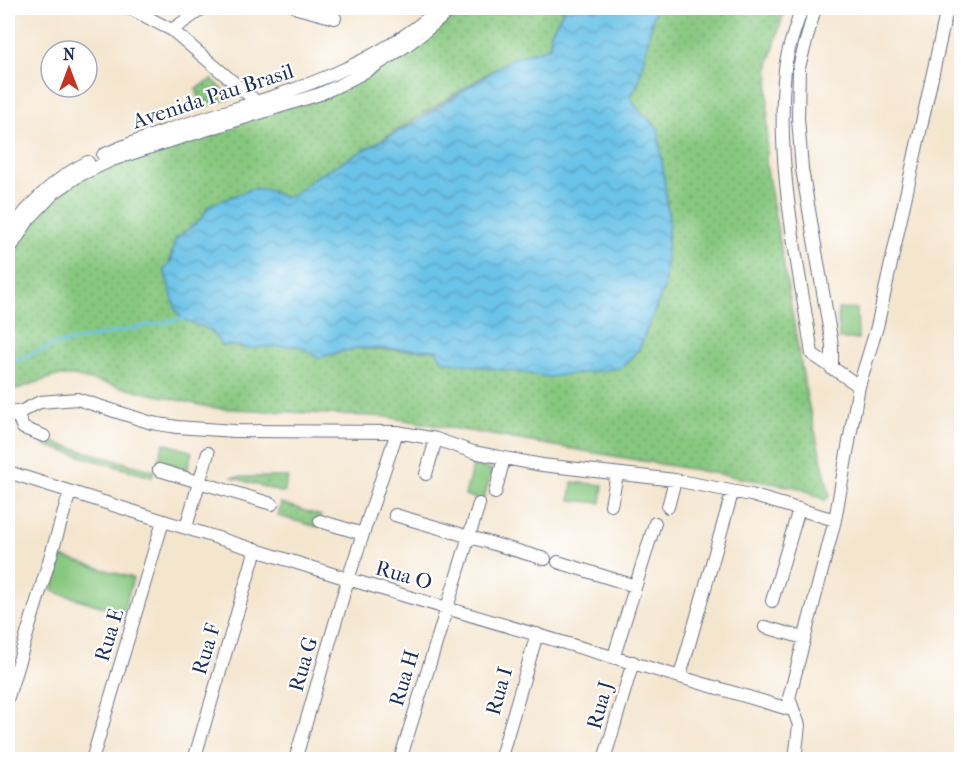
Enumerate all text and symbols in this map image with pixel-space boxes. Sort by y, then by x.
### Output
north arrow [39,39,99,99]
text: N [63,45,76,64]
street label: Avenida Pau Brasil [128,59,297,134]
street label: Rua O [373,556,435,594]
street label: Rua E [90,606,128,664]
street label: Rua F [187,621,225,677]
street label: Rua G [284,634,322,694]
street label: Rua H [384,647,424,709]
street label: Rua I [481,664,517,718]
street label: Rua J [582,678,618,732]

